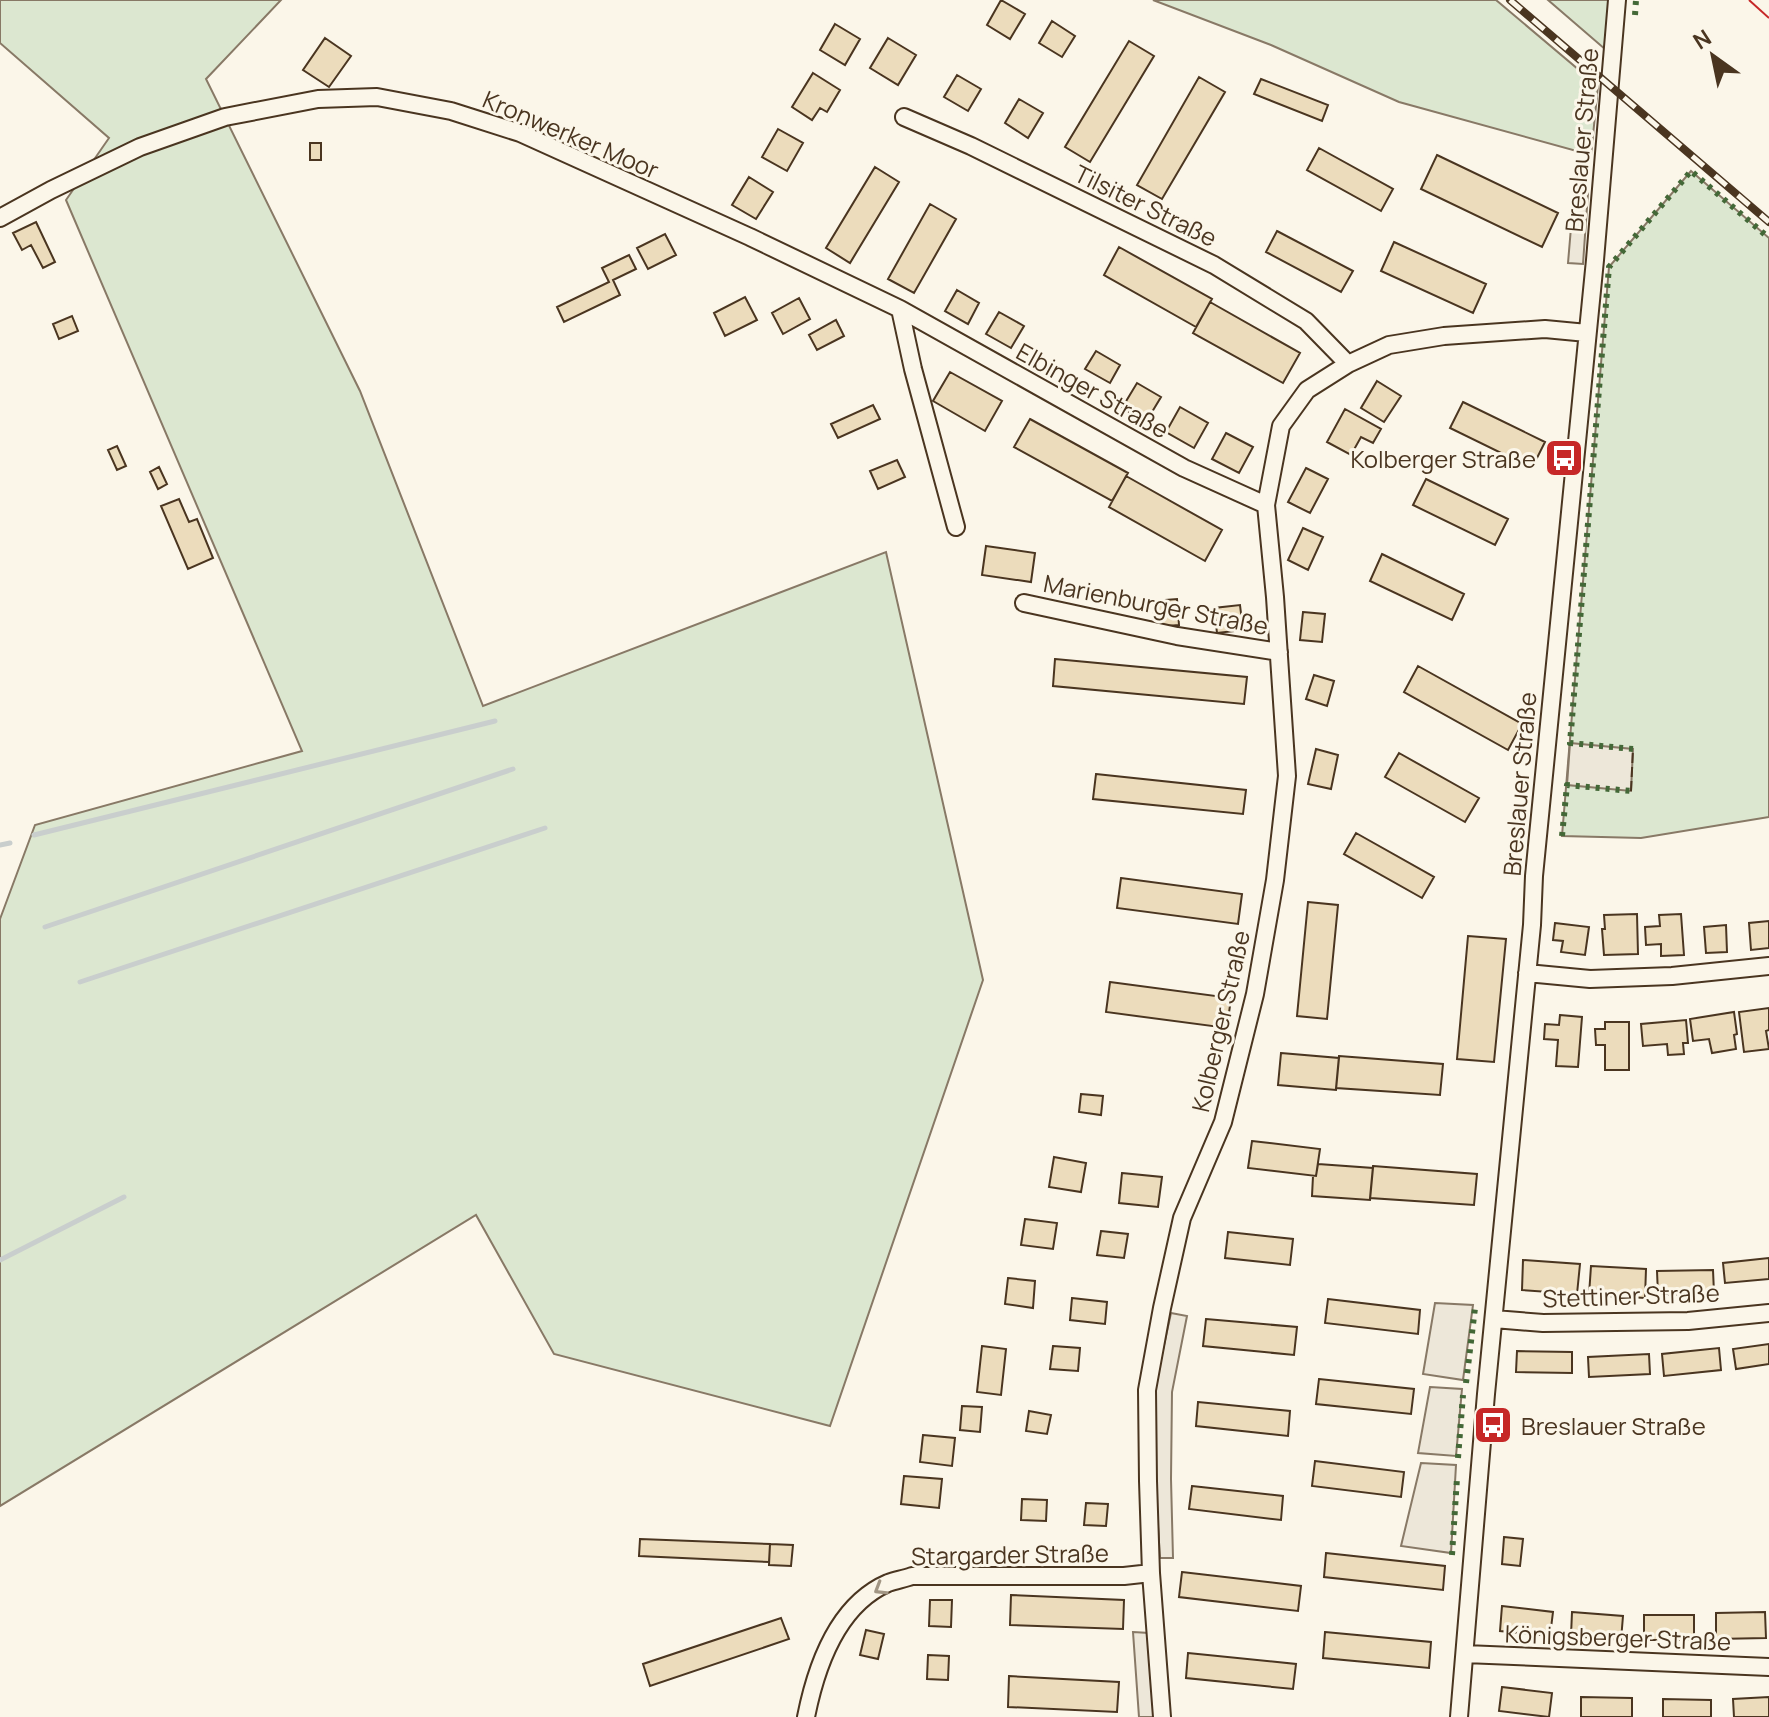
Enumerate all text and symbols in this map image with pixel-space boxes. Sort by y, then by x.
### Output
north arrow [1673,16,1753,96]
text: N [1687,22,1717,56]
street label: Breslauer Straße [1557,47,1605,233]
street label: Kronwerker Moor [478,82,664,186]
street label: Tilsiter Straße [1069,156,1223,254]
street label: Elbinger Straße [1011,335,1175,445]
bus stop icon: Kolberger Straße [1543,437,1585,479]
place label: Kolberger Straße [1351,442,1536,475]
street label: Marienburger Straße [1041,566,1271,642]
street label: Breslauer Straße [1495,691,1543,877]
street label: Kolberger Straße [1183,927,1257,1115]
street label: Stettiner Straße [1542,1275,1720,1315]
bus stop icon: Breslauer Straße [1472,1404,1514,1446]
place label: Breslauer Straße [1521,1409,1706,1442]
street label: Stargarder Straße [911,1536,1109,1572]
one-way arrow [874,1579,889,1595]
street label: Königsberger Straße [1504,1617,1732,1657]

